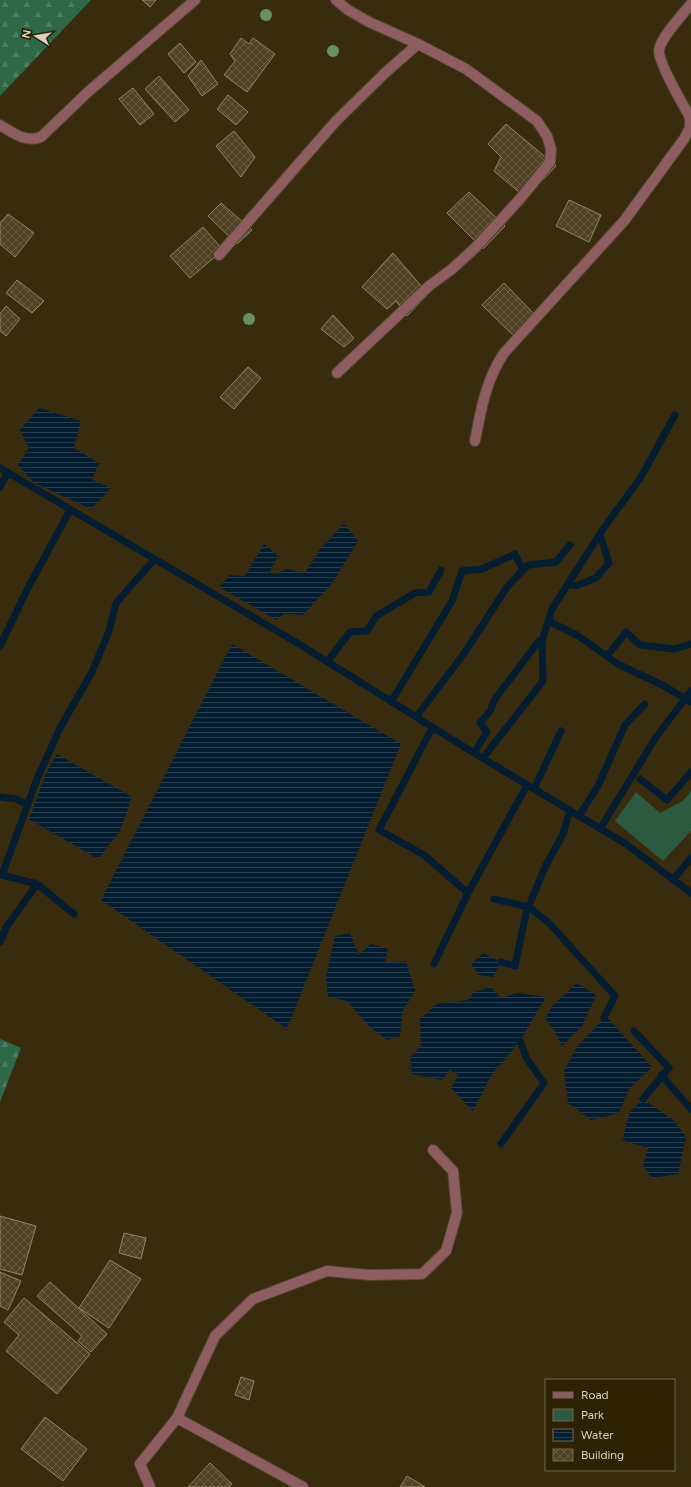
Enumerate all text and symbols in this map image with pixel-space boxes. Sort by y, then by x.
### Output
north arrow [16,16,56,56]
text: N [19,29,34,40]
legend [545,1379,675,1471]
text: Road [581,1388,609,1402]
text: Park [581,1408,604,1422]
text: Water [581,1428,613,1442]
text: Building [581,1448,624,1462]

